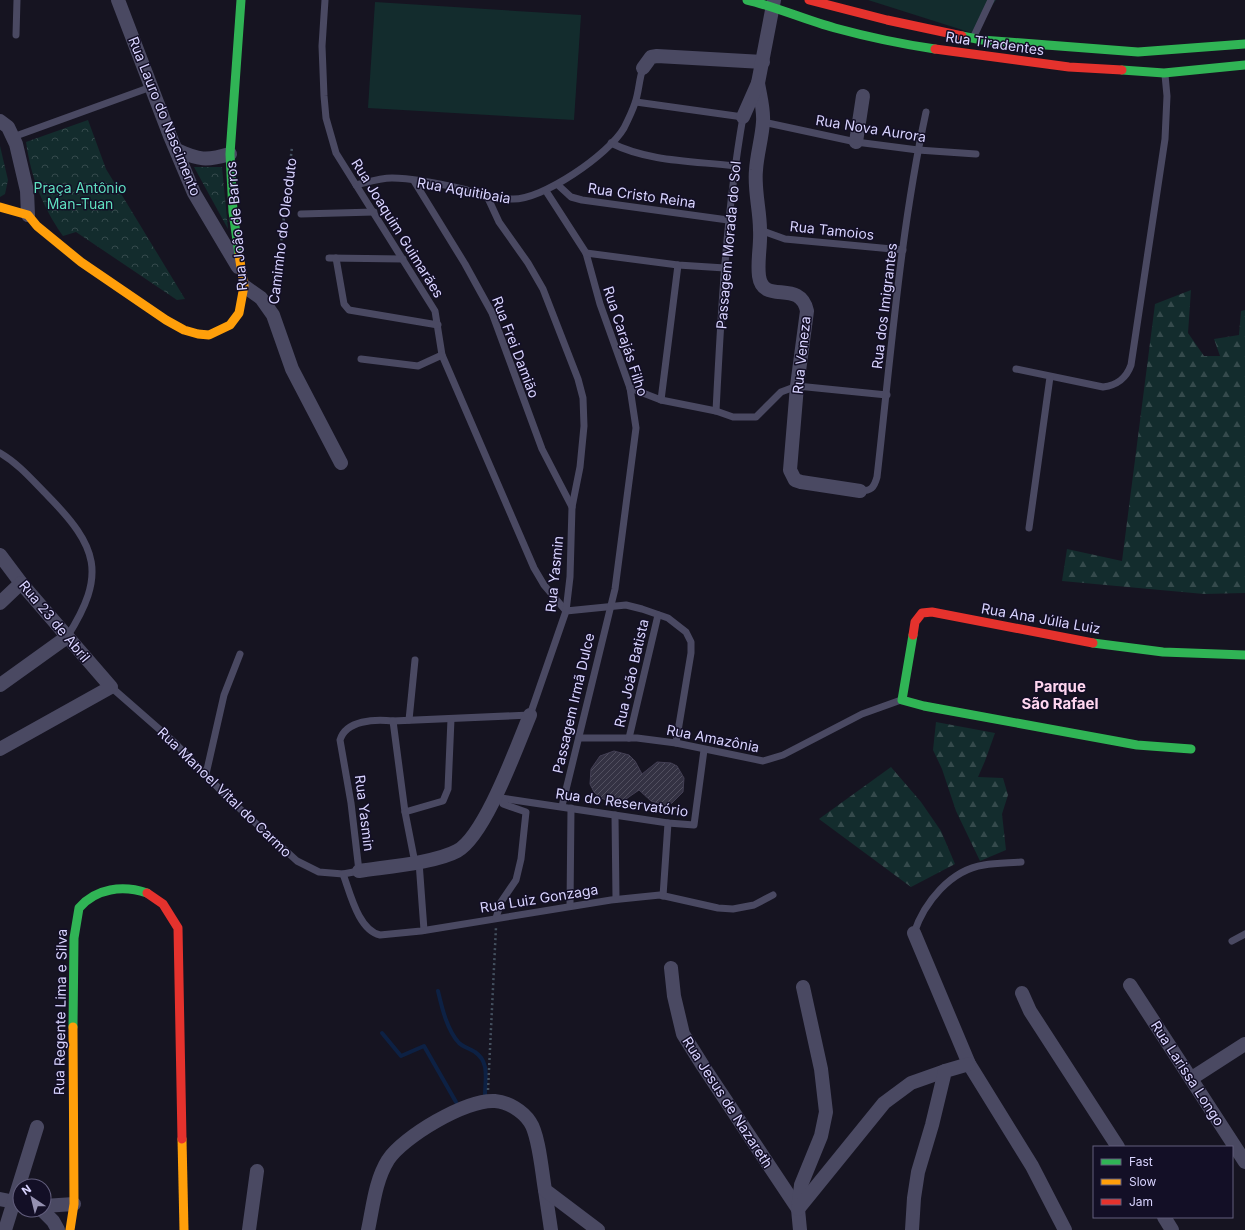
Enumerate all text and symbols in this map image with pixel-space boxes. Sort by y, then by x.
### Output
street label: Rua Tiradentes [944,28,1046,58]
street label: Rua Lauro do Nascimento [125,34,205,198]
street label: Rua Nova Aurora [814,111,928,145]
street label: Rua Joaquim Guimarães [348,155,448,301]
street label: Camimho do Oleoduto [265,157,299,305]
street label: Passagem Morada do Sol [712,160,744,330]
street label: Rua Joâo de Barros [222,161,250,291]
street label: Rua Aquitibaia [416,173,512,207]
park label: Praça Antônio Man-Tuan [34,179,126,212]
street label: Rua Cristo Reina [587,179,697,211]
street label: Rua Tamoios [789,217,875,243]
street label: Rua dos Imigrantes [868,242,900,370]
street label: Rua Carajás Filho [600,284,652,398]
street label: Rua Frei Damião [489,294,543,400]
street label: Rua Veneza [788,315,814,395]
street label: Rua Yasmin [542,535,566,613]
street label: Rua 23 de Abril [16,577,94,665]
street label: Rua Ana Júlia Luiz [980,599,1102,637]
street label: Rua João Batista [610,617,652,729]
street label: Passagem Irmã Dulce [549,631,597,775]
district label: Parque São Rafael [1021,677,1099,713]
street label: Rua Amazônia [665,721,761,755]
street label: Rua Manoel Vital do Carmo [154,723,296,861]
street label: Rua Yasmin [352,774,378,852]
street label: Rua do Reservatório [555,784,689,820]
street label: Rua Luiz Gonzaga [479,880,599,916]
street label: Rua Regente Lima e Silva [50,929,70,1095]
street label: Rua Larissa Longo [1148,1017,1228,1129]
street label: Rua Jesus de Nazareth [679,1033,777,1171]
legend [1093,1146,1233,1218]
text: Fast [1129,1154,1153,1169]
text: Slow [1129,1174,1157,1189]
north arrow [12,1178,52,1218]
text: N [19,1182,34,1198]
text: Jam [1129,1194,1153,1209]

